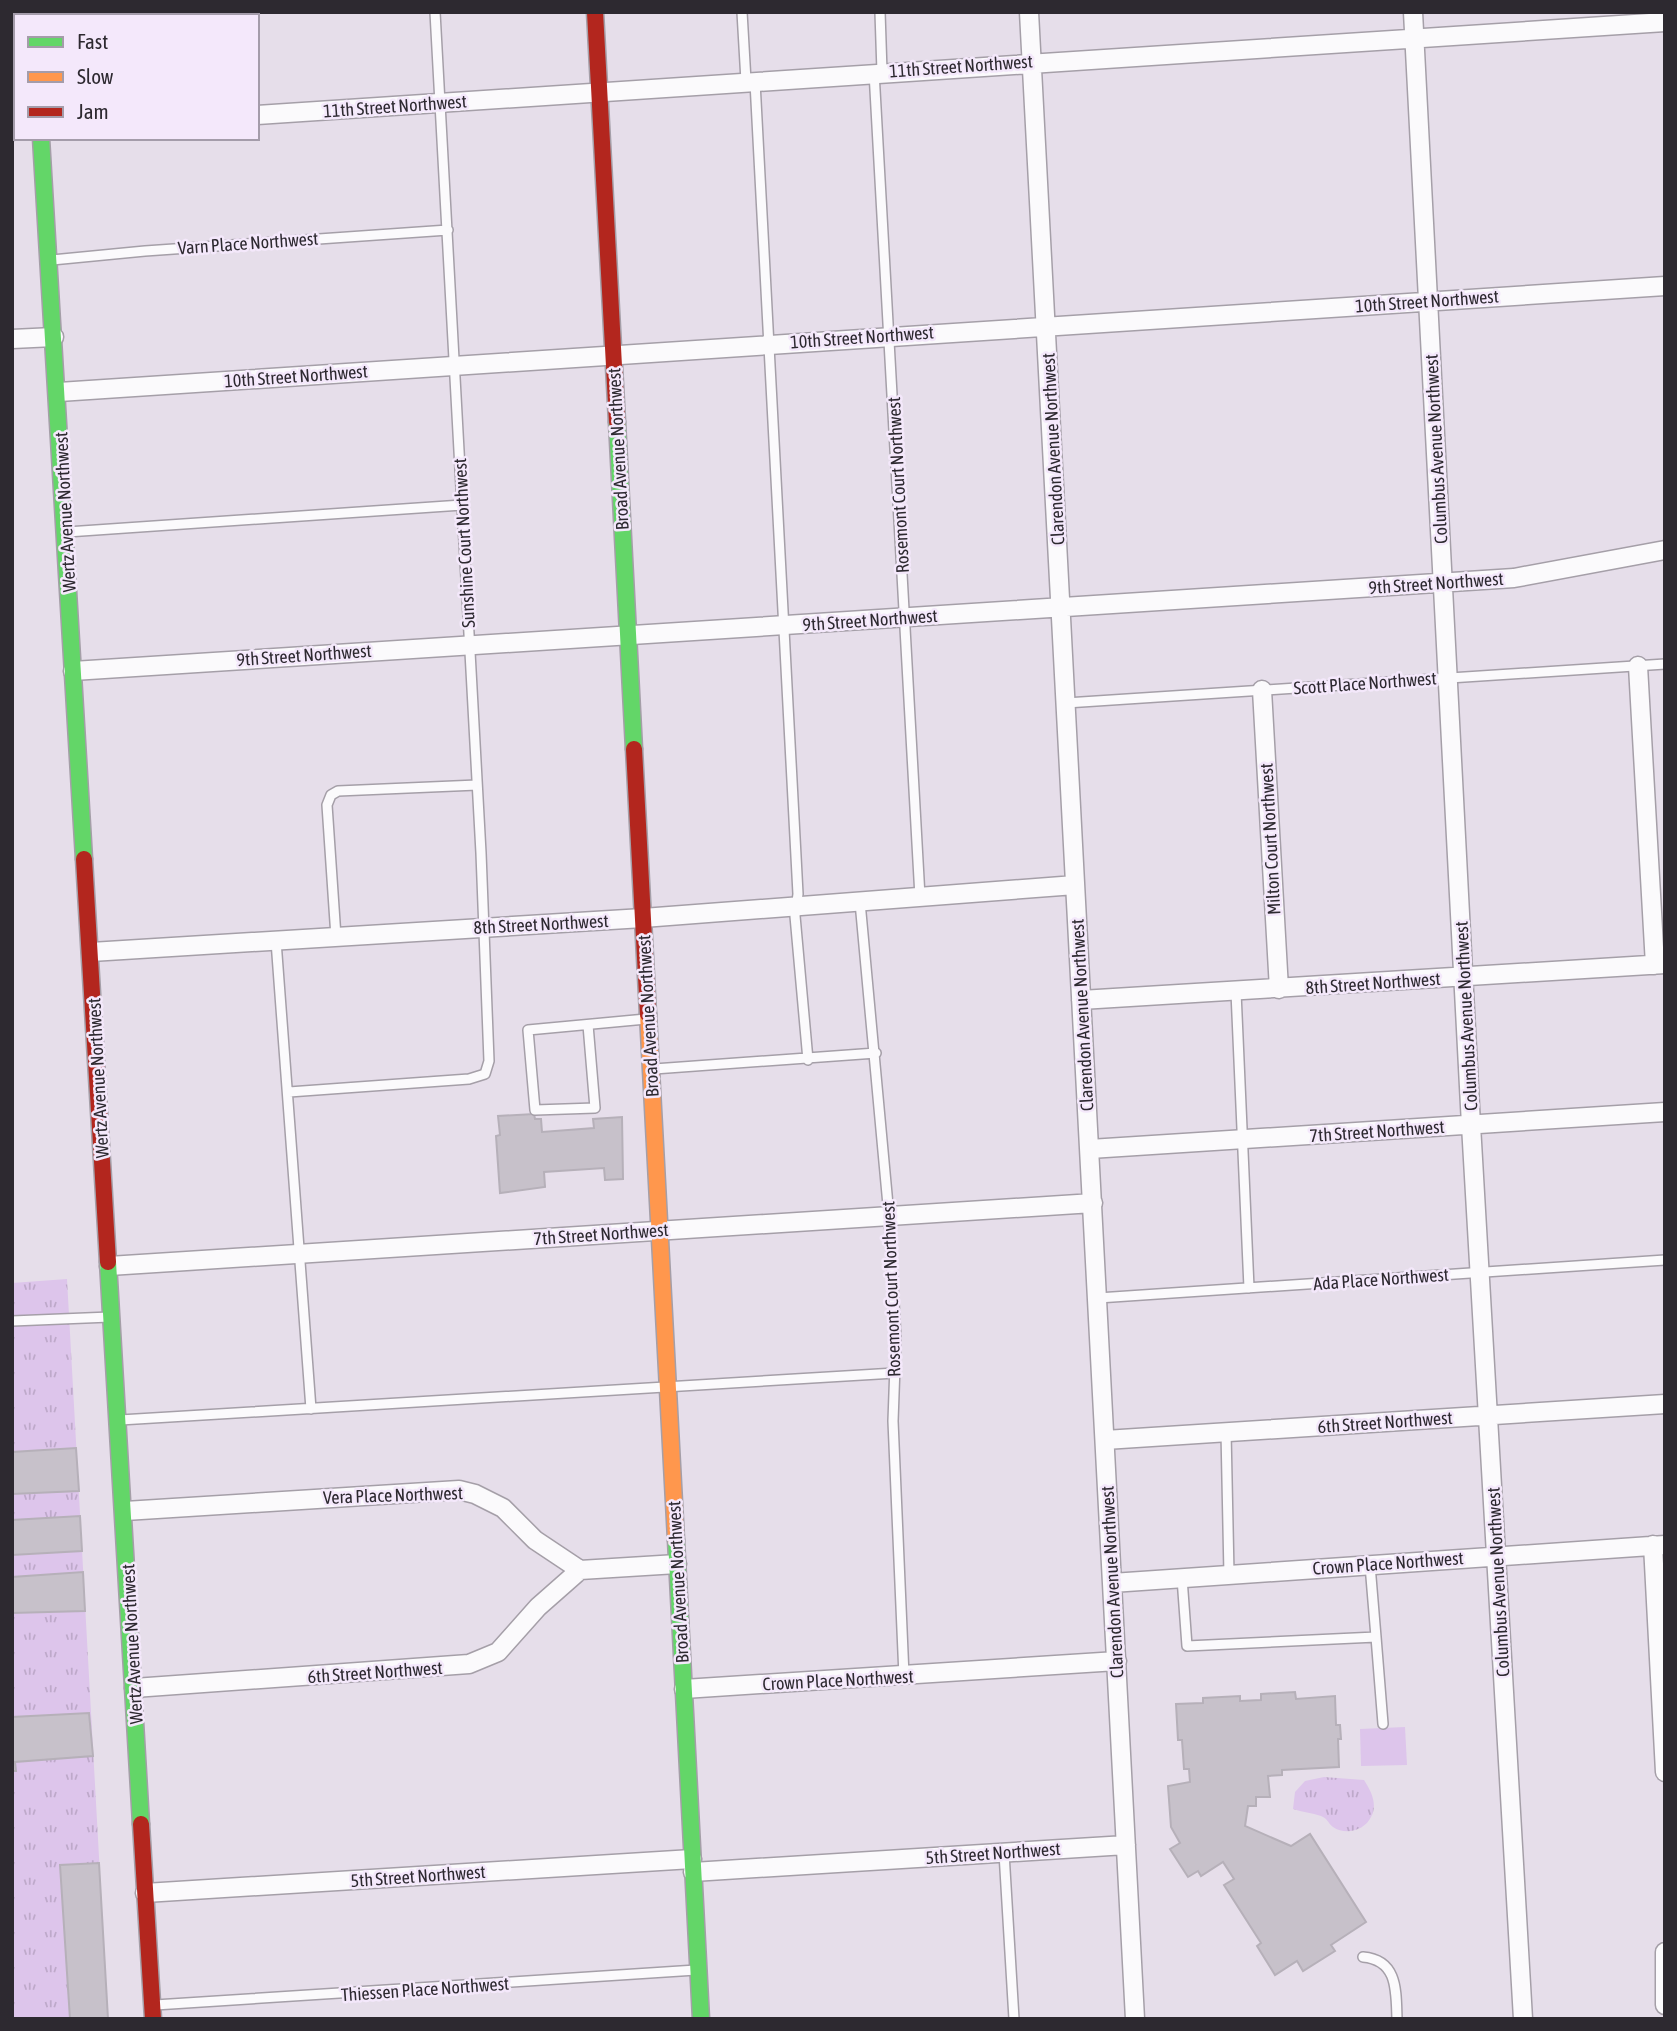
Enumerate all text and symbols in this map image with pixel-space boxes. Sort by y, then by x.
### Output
legend [14,14,259,140]
text: Fast [77,29,108,53]
street label: 11th Street Northwest [889,51,1033,81]
text: Slow [77,64,114,88]
street label: 11th Street Northwest [323,91,467,121]
text: Jam [77,99,109,123]
street label: Varn Place Northwest [177,228,319,258]
street label: 10th Street Northwest [1355,286,1499,316]
street label: 10th Street Northwest [790,322,934,352]
street label: Clarendon Avenue Northwest [1037,352,1069,546]
street label: Columbus Avenue Northwest [1421,354,1451,544]
street label: 10th Street Northwest [224,361,368,391]
street label: Broad Avenue Northwest [603,367,633,531]
street label: Rosemont Court Northwest [883,396,913,574]
street label: Wertz Avenue Northwest [50,431,80,593]
street label: Sunshine Court Northwest [449,458,479,628]
street label: 9th Street Northwest [1368,568,1504,598]
street label: 9th Street Northwest [802,605,938,635]
street label: 9th Street Northwest [236,640,372,670]
street label: Scott Place Northwest [1293,668,1437,698]
street label: Milton Court Northwest [1256,763,1284,915]
street label: 8th Street Northwest [473,910,609,938]
street label: Clarendon Avenue Northwest [1066,918,1098,1112]
street label: Columbus Avenue Northwest [1451,921,1481,1111]
street label: Broad Avenue Northwest [633,934,663,1098]
street label: 8th Street Northwest [1305,968,1441,998]
street label: Wertz Avenue Northwest [83,997,113,1159]
street label: 7th Street Northwest [1309,1116,1445,1146]
street label: Rosemont Court Northwest [877,1201,905,1377]
street label: 7th Street Northwest [533,1219,669,1249]
street label: Ada Place Northwest [1313,1264,1449,1294]
street label: 6th Street Northwest [1317,1407,1453,1437]
street label: Vera Place Northwest [323,1482,463,1508]
street label: Clarendon Avenue Northwest [1096,1485,1128,1679]
street label: Columbus Avenue Northwest [1483,1487,1513,1677]
street label: Broad Avenue Northwest [663,1500,693,1664]
street label: Crown Place Northwest [1312,1547,1464,1579]
street label: Wertz Avenue Northwest [117,1563,147,1725]
street label: 6th Street Northwest [307,1657,443,1687]
street label: Crown Place Northwest [762,1666,914,1694]
street label: 5th Street Northwest [925,1838,1061,1868]
street label: 5th Street Northwest [350,1861,486,1891]
street label: Thiessen Place Northwest [340,1973,510,2005]

